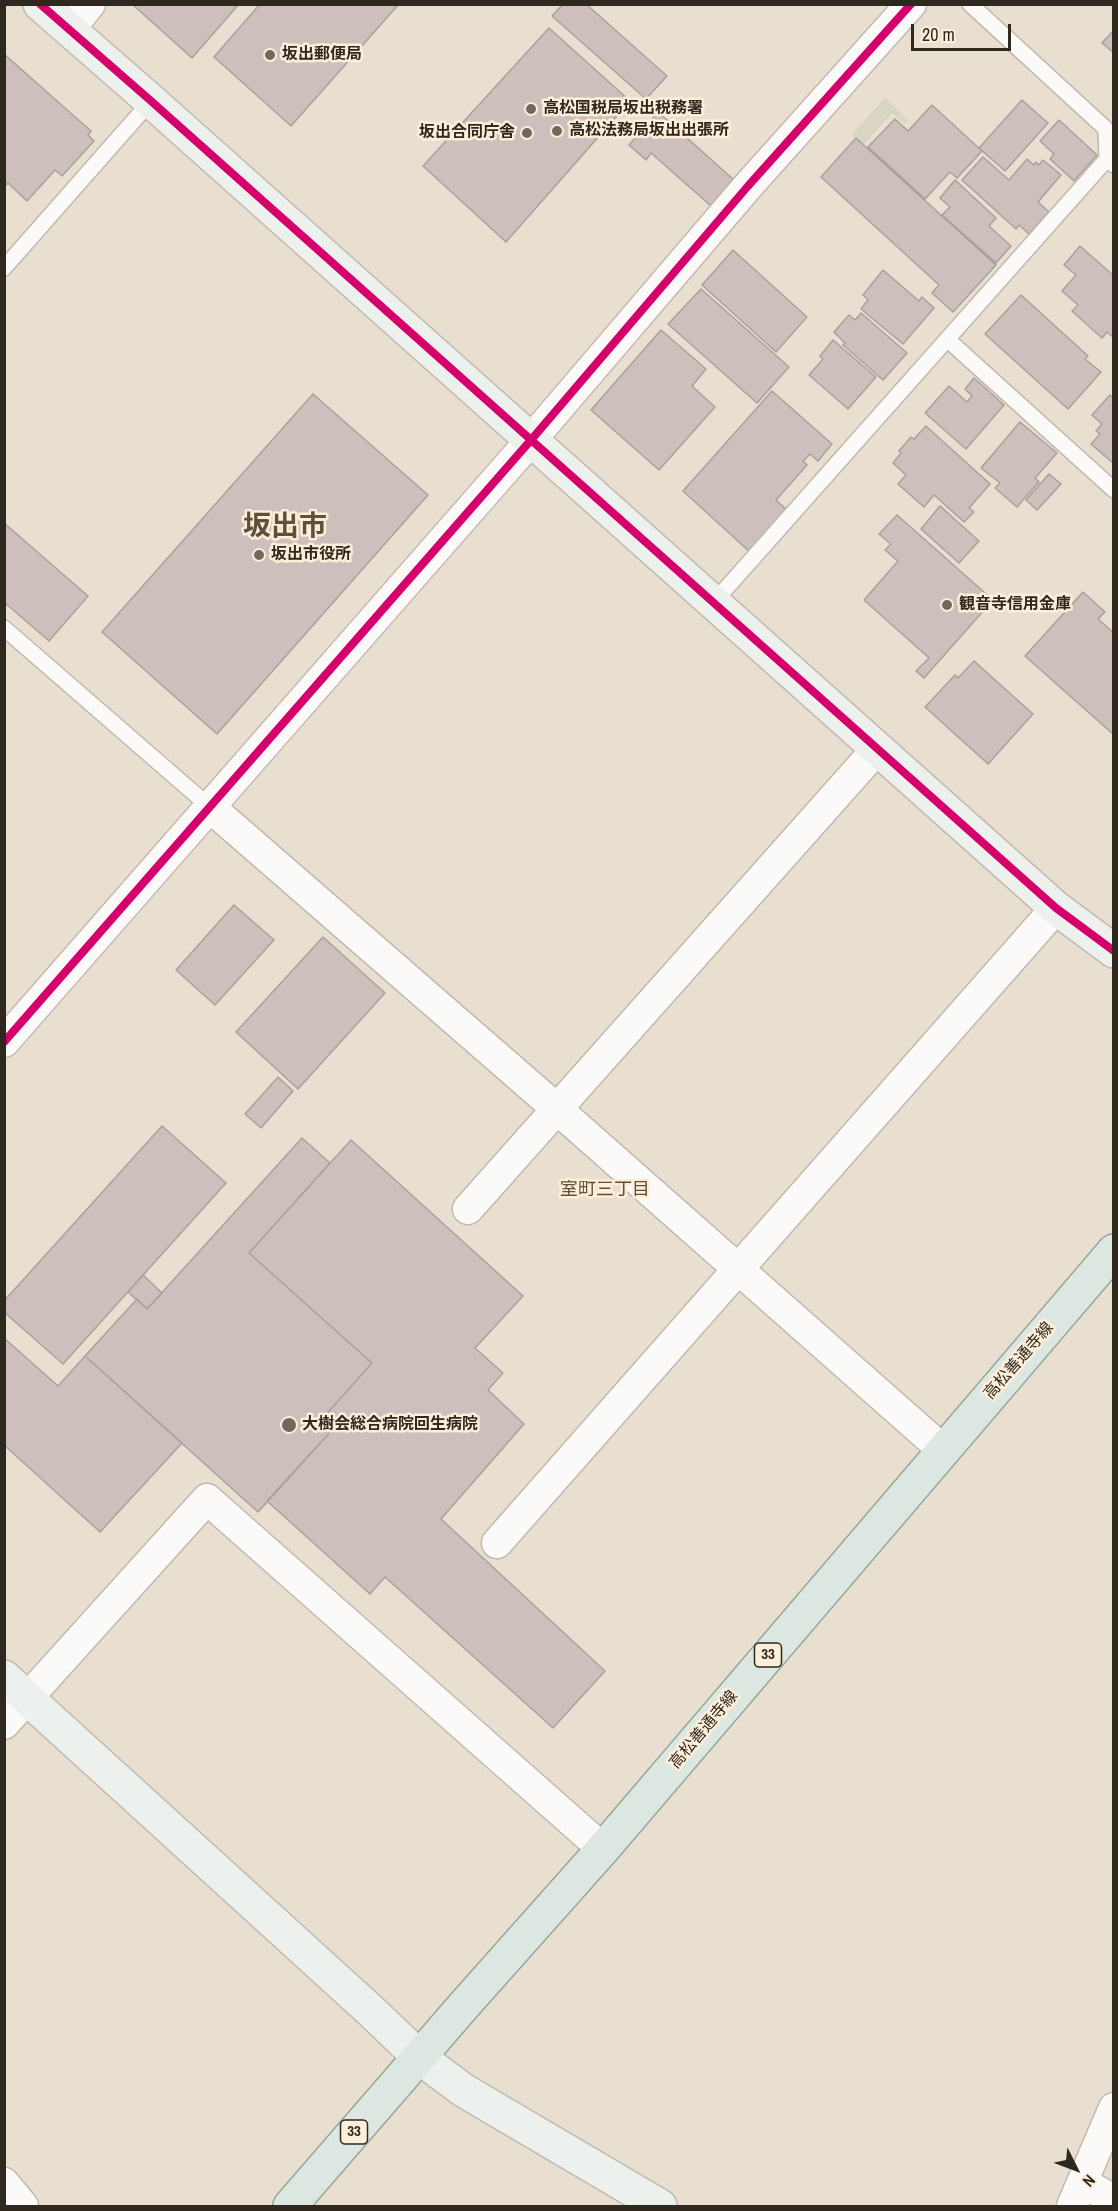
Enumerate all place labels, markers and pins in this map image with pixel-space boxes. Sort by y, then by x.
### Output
place label: 坂出郵便局 [282,45,362,65]
marker: 坂出郵便局 [263,48,277,62]
place label: 高松国税局坂出税務署 [543,99,703,119]
marker: 高松国税局坂出税務署 [524,102,538,116]
place label: 高松法務局坂出出張所 [569,121,729,141]
place label: 坂出合同庁舎 [419,123,515,143]
marker: 高松法務局坂出出張所 [550,124,564,138]
marker: 坂出合同庁舎 [520,126,534,140]
place label: 坂出市役所 [271,545,351,565]
marker: 坂出市役所 [252,548,266,562]
place label: 観音寺信用金庫 [959,595,1071,615]
marker: 観音寺信用金庫 [940,598,954,612]
place label: 大樹会総合病院回生病院 [302,1415,478,1435]
marker: 大樹会総合病院回生病院 [280,1416,298,1434]

